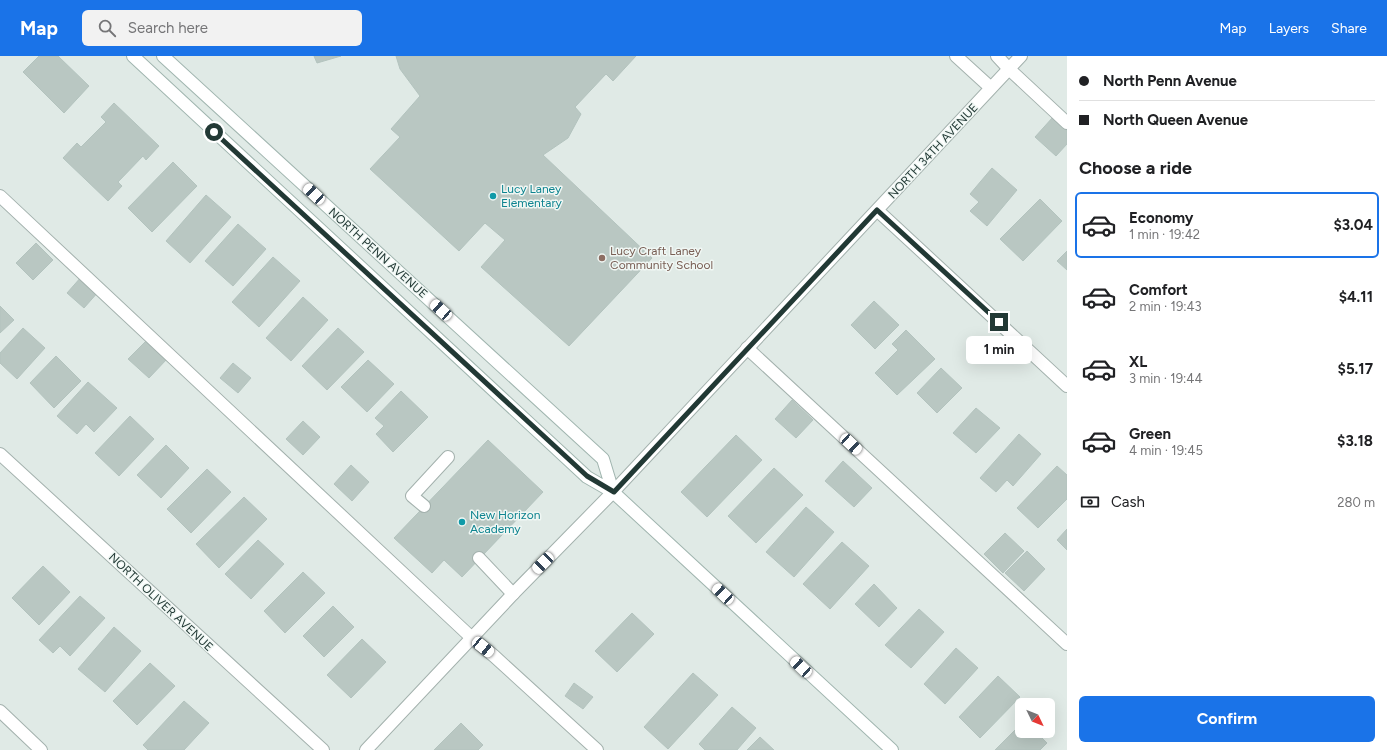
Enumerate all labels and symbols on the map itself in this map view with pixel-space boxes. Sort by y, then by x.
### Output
street label: NORTH 34TH AVENUE [885,100,981,202]
route start [205,123,223,141]
car [301,181,327,207]
place label: Lucy Laney Elementary [501,182,562,210]
marker: Lucy Laney Elementary [488,191,498,201]
street label: NORTH PENN AVENUE [326,205,430,301]
place label: Lucy Craft Laney Community School [610,244,713,272]
marker: Lucy Craft Laney Community School [597,253,607,263]
car [428,298,454,322]
route end [990,313,1008,331]
callout: 1 min [966,336,1032,364]
car [838,431,864,457]
place label: New Horizon Academy [470,508,541,536]
marker: New Horizon Academy [457,517,467,527]
street label: NORTH OLIVER AVENUE [106,550,216,654]
car [530,550,556,576]
car [710,581,736,607]
car [470,635,496,659]
car [788,654,814,680]
north arrow [1015,698,1055,738]

